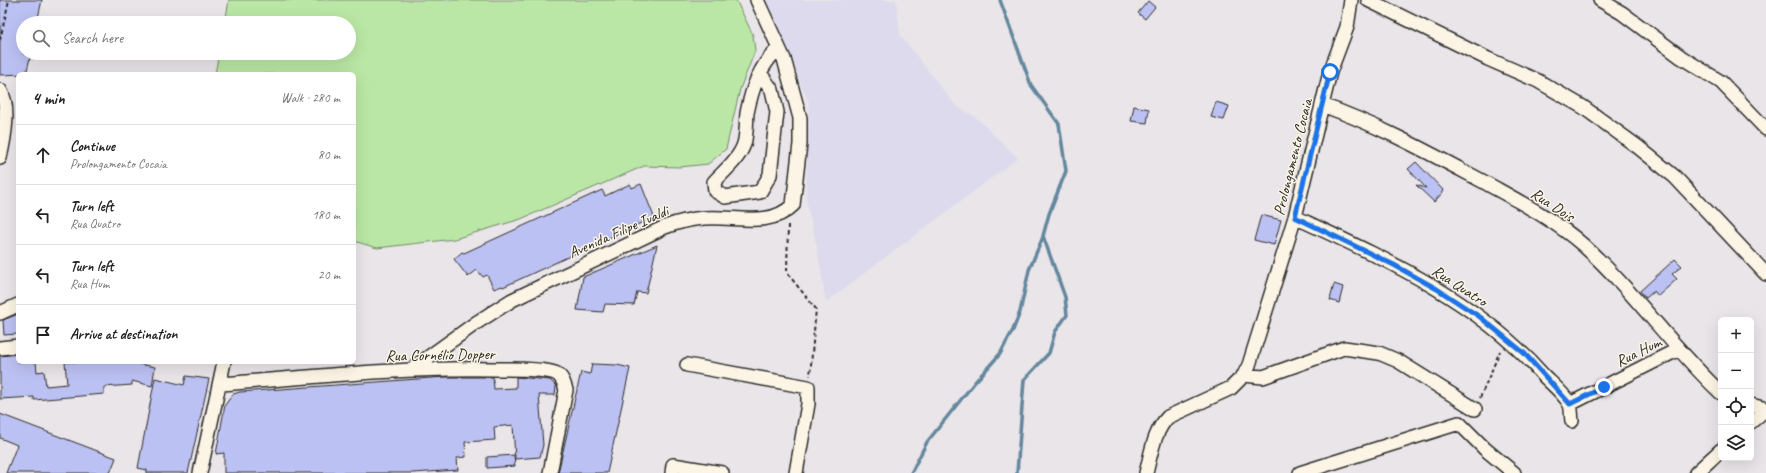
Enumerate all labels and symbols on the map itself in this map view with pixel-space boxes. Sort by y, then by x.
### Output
route start [1321,63,1339,81]
street label: Prolongamento Cocaia [1269,96,1317,217]
street label: Rua Dois [1527,183,1579,227]
street label: Avenida Filipe Ivaldi [565,200,673,263]
street label: Rua Quatro [1428,261,1493,312]
street label: Rua Hum [1612,331,1666,371]
street label: Rua Cornélio Dopper [385,344,497,366]
route end [1595,378,1613,396]

